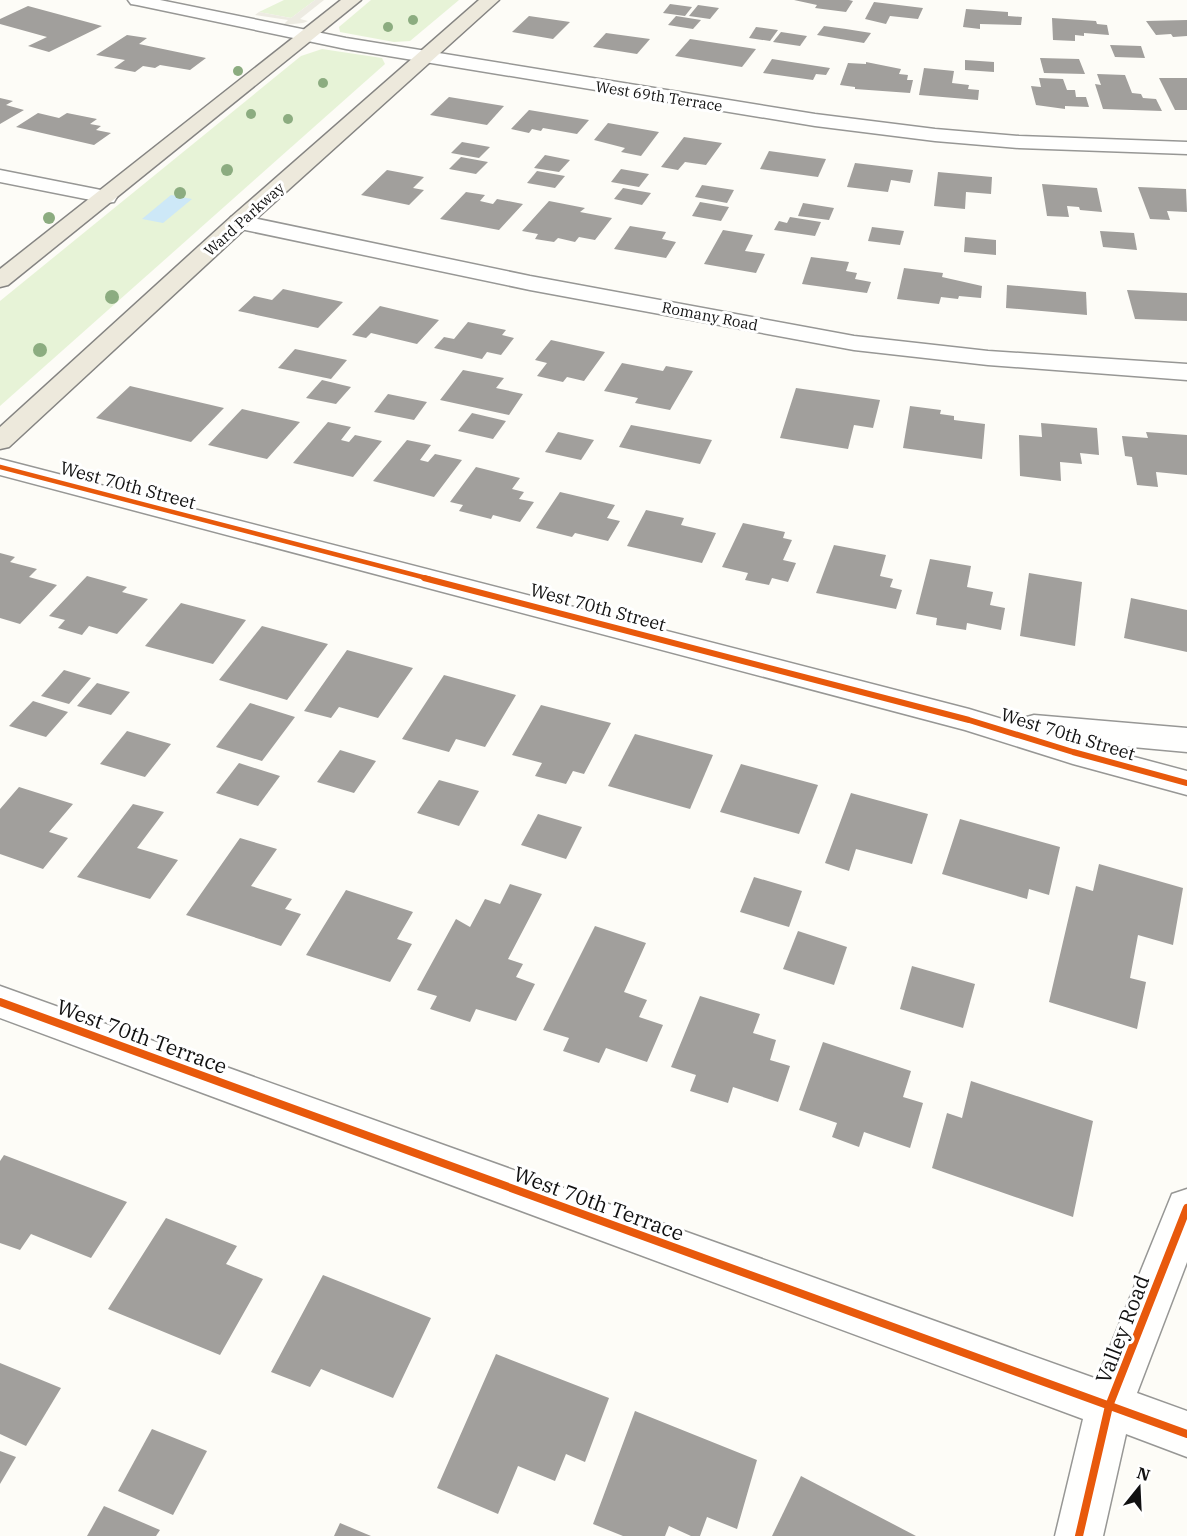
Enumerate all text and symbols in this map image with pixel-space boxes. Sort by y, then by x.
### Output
street label: West 69th Terrace [594,77,724,115]
street label: Ward Parkway [200,178,288,260]
street label: Romany Road [660,297,760,335]
street label: West 70th Street [58,456,198,514]
street label: West 70th Street [528,578,668,636]
street label: West 70th Street [998,703,1138,765]
street label: West 70th Terrace [53,992,231,1080]
street label: West 70th Terrace [510,1159,688,1247]
street label: Valley Road [1089,1271,1156,1387]
north arrow [1109,1458,1169,1518]
text: N [1135,1462,1153,1485]

